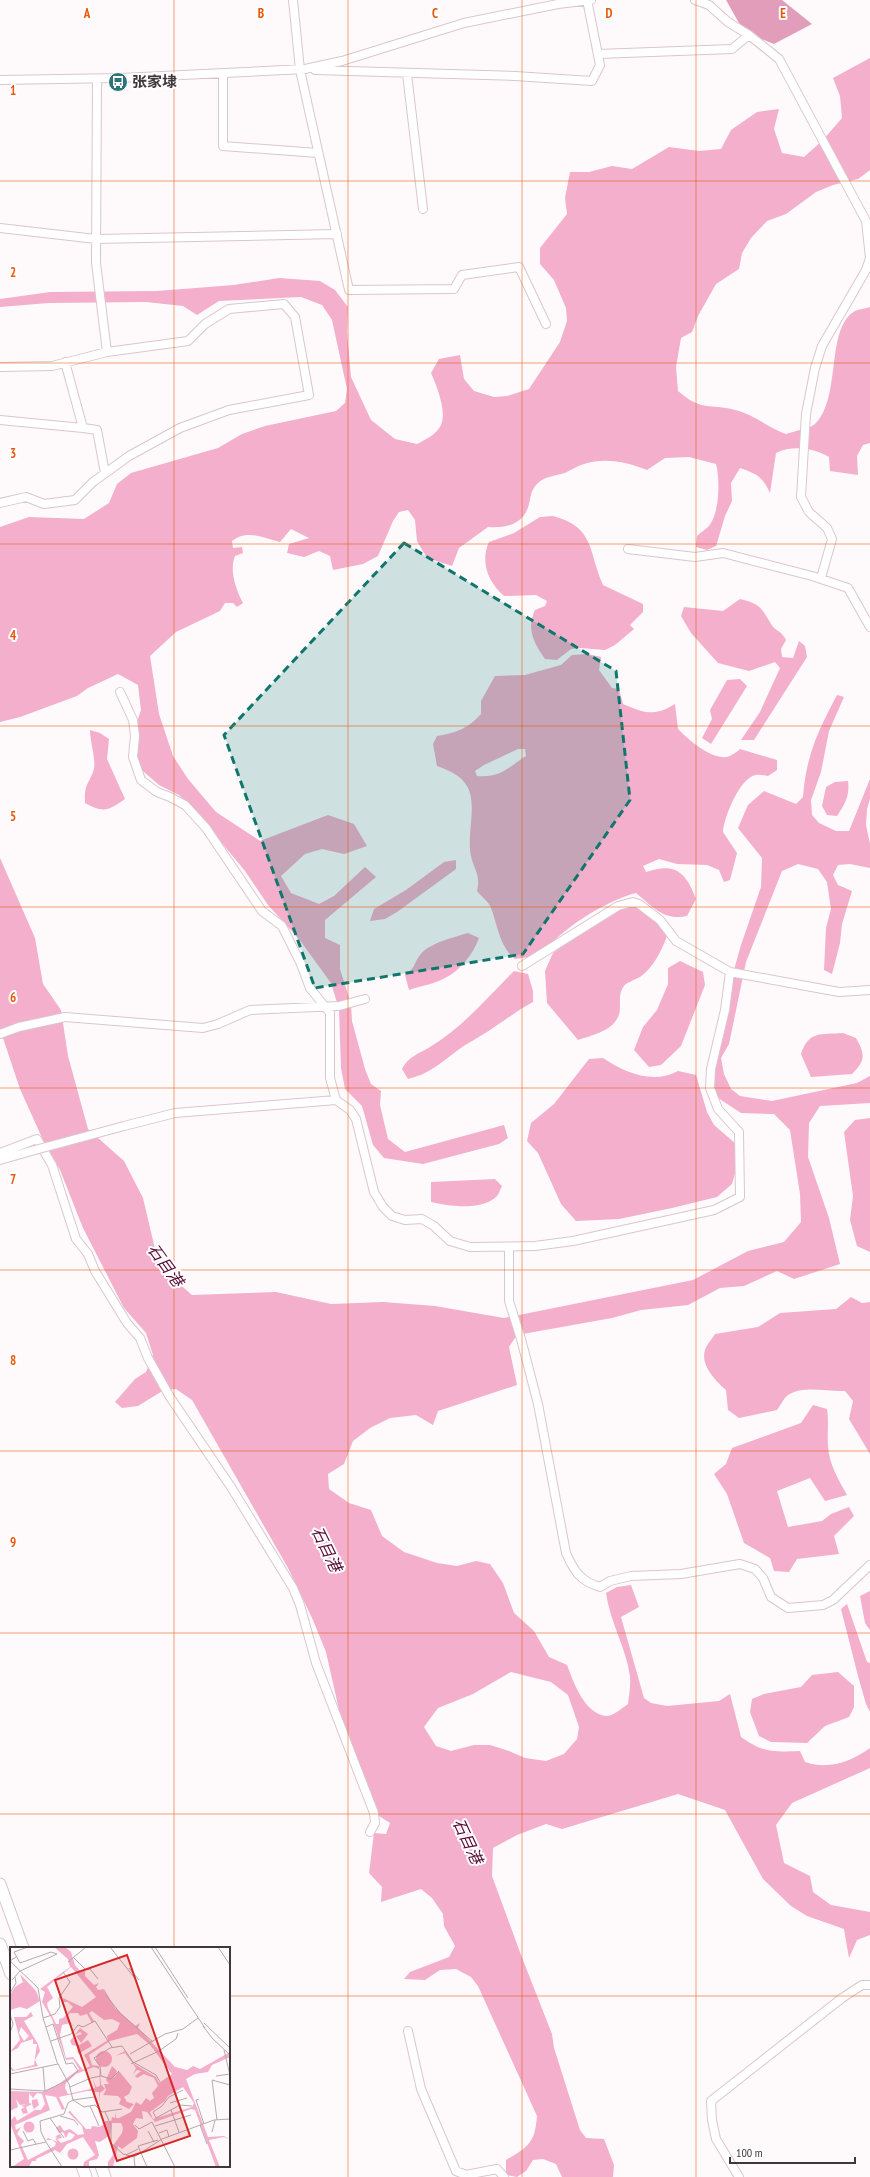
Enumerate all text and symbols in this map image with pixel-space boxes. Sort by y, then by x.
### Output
text: A [83,5,91,22]
text: B [258,5,264,22]
text: C [432,5,438,22]
text: D [606,5,613,22]
text: E [780,5,786,22]
bus stop icon: 张家埭 [107,71,129,93]
place label: 张家埭 [132,72,177,91]
text: 1 [10,82,16,99]
text: 2 [10,264,16,281]
text: 3 [10,445,16,462]
text: 4 [10,627,17,644]
text: 5 [10,808,16,825]
text: 6 [10,989,16,1006]
text: 7 [10,1171,16,1188]
water label: 石目港 [144,1240,189,1292]
text: 8 [10,1352,16,1369]
water label: 石目港 [307,1523,347,1577]
text: 9 [10,1534,16,1551]
water label: 石目港 [449,1815,488,1869]
inset map [10,1947,230,2167]
scale bar [730,2139,855,2165]
text: 100 m [736,2145,763,2160]

